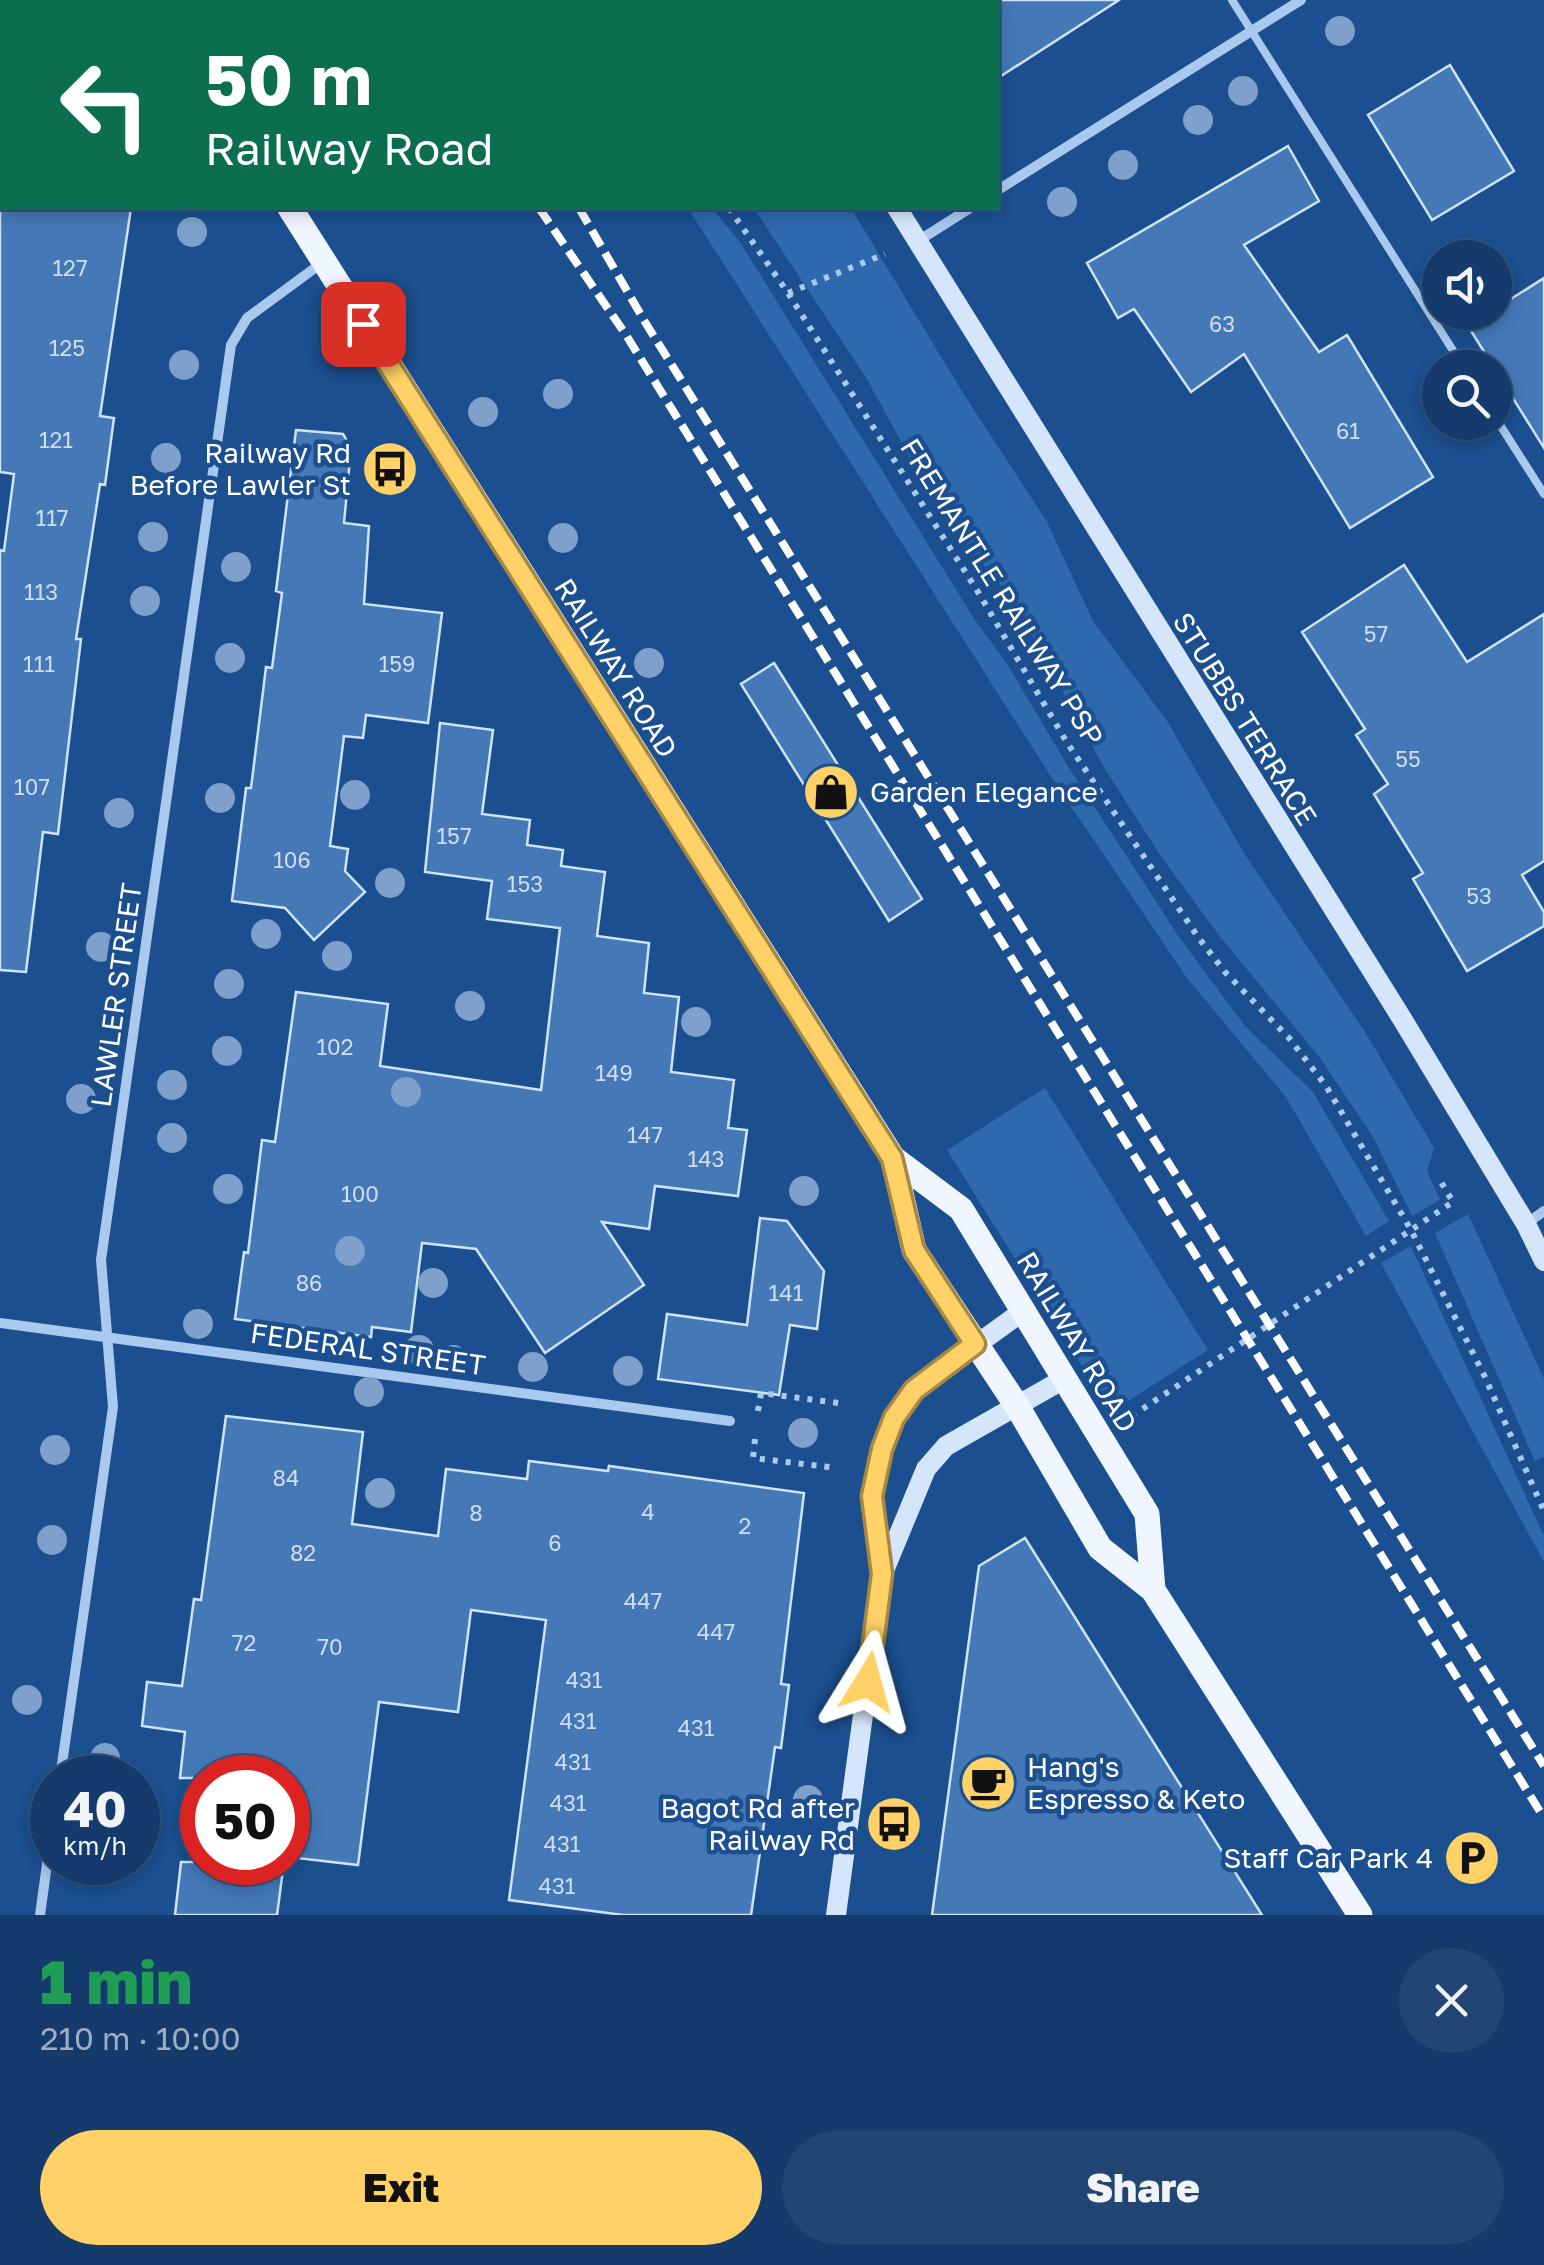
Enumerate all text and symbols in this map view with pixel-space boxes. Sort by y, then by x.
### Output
text: 50 m [205,36,372,120]
icon: left [40,40,170,170]
text: Railway Road [205,121,493,175]
map controls [1422,240,1512,440]
button: sound [1422,240,1512,330]
house number: 127 [52,254,88,281]
pin [321,282,406,367]
icon: arrive [336,297,391,352]
house number: 63 [1209,310,1235,337]
house number: 125 [49,334,85,361]
button: search [1422,350,1512,440]
house number: 61 [1336,417,1360,444]
house number: 121 [39,426,73,453]
street label: FREMANTLE RAILWAY PSP [894,432,1111,751]
place label: Railway Rd Before Lawler St [130,436,351,501]
bus stop icon: Railway Rd Before Lawler St [360,439,420,499]
house number: 117 [35,504,69,531]
street label: RAILWAY ROAD [548,572,685,763]
house number: 113 [24,578,58,605]
street label: STUBBS TERRACE [1167,606,1324,831]
house number: 57 [1364,620,1388,647]
house number: 111 [23,650,55,677]
house number: 159 [379,650,415,677]
house number: 55 [1395,745,1421,772]
shop icon: Garden Elegance [801,762,861,822]
house number: 107 [14,773,50,800]
place label: Garden Elegance [870,775,1098,808]
house number: 157 [436,822,472,849]
house number: 106 [273,846,311,873]
house number: 153 [507,870,543,897]
street label: LAWLER STREET [83,881,148,1109]
house number: 53 [1466,882,1492,909]
house number: 102 [316,1033,354,1060]
house number: 149 [595,1059,633,1086]
house number: 147 [627,1121,663,1148]
house number: 143 [688,1145,724,1172]
house number: 100 [341,1180,379,1207]
street label: RAILWAY ROAD [1011,1246,1144,1438]
house number: 86 [296,1269,322,1296]
house number: 141 [769,1279,804,1306]
street label: FEDERAL STREET [248,1316,488,1381]
house number: 84 [273,1464,299,1491]
house number: 4 [641,1498,655,1525]
house number: 8 [469,1499,483,1526]
house number: 2 [739,1512,751,1539]
house number: 6 [548,1529,562,1556]
house number: 82 [290,1539,316,1566]
house number: 447 [624,1587,662,1614]
house number: 447 [697,1618,735,1645]
house number: 72 [232,1629,256,1656]
position arrow [816,1630,920,1734]
house number: 70 [317,1633,343,1660]
house number: 431 [566,1666,603,1693]
house number: 431 [560,1707,597,1734]
house number: 431 [678,1714,715,1741]
house number: 431 [555,1748,592,1775]
place label: Hang's Espresso & Keto [1027,1750,1245,1815]
cafe icon: Hang's Espresso & Keto [958,1753,1018,1813]
speed limit sign: 50 [180,1755,310,1885]
text: 40 [63,1778,127,1838]
house number: 431 [550,1789,587,1816]
place label: Bagot Rd after Railway Rd [661,1791,855,1856]
bus stop icon: Bagot Rd after Railway Rd [864,1794,924,1854]
parking icon: Staff Car Park 4 [1442,1828,1502,1888]
text: km/h [63,1830,127,1861]
house number: 431 [544,1830,581,1857]
place label: Staff Car Park 4 [1223,1841,1433,1874]
house number: 431 [539,1872,576,1899]
text: 1 min [40,1945,192,2017]
button: close [1399,1948,1504,2053]
text: 210 m · 10:00 [40,2019,240,2057]
button: Exit [40,2130,762,2245]
button: Share [782,2130,1504,2245]

